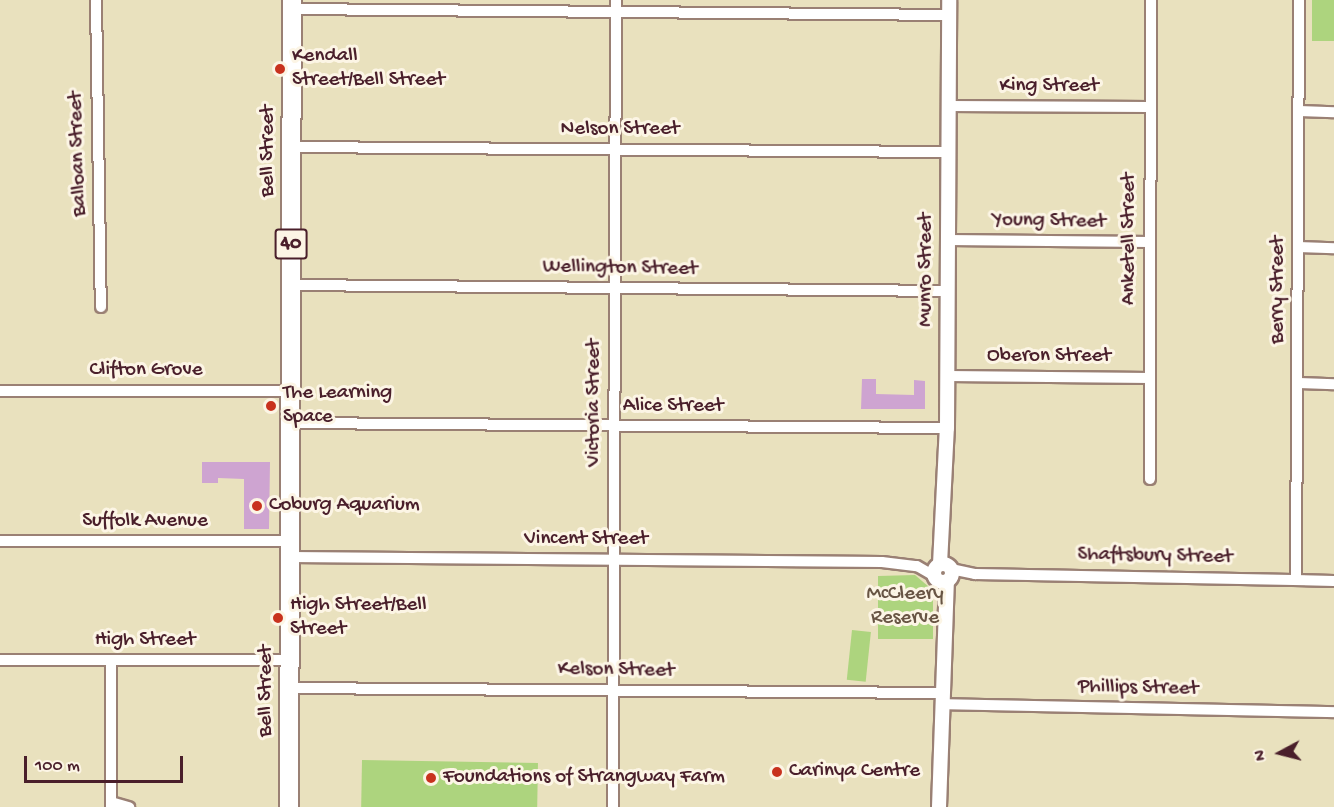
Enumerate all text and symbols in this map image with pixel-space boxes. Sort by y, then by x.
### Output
place label: Kendall Street/Bell Street [292,44,445,94]
marker: Kendall Street/Bell Street [273,62,287,76]
street label: King Street [999,74,1099,100]
street label: Balloan Street [64,91,94,217]
street label: Bell Street [256,105,282,197]
street label: Nelson Street [561,117,679,143]
street label: Anketell Street [1117,173,1143,305]
street label: Young Street [992,208,1106,236]
street label: Munro Street [914,213,940,327]
road number: 40 [274,227,308,261]
street label: Berry Street [1266,236,1292,344]
street label: Wellington Street [542,255,698,283]
street label: Victoria Street [582,339,608,467]
street label: Oberon Street [987,344,1111,370]
street label: Clifton Grove [89,358,203,384]
place label: The Learning Space [283,381,392,431]
street label: Alice Street [623,394,723,420]
marker: The Learning Space [264,399,278,413]
place label: Coburg Aquarium [269,493,420,519]
marker: Coburg Aquarium [250,499,264,513]
street label: Suffolk Avenue [82,509,208,535]
street label: Vincent Street [524,527,648,553]
street label: Shaftsbury Street [1077,543,1233,571]
park label: McCleery Reserve [866,582,944,632]
place label: High Street/Bell Street [290,593,427,643]
marker: High Street/Bell Street [271,611,285,625]
street label: High Street [95,628,195,654]
street label: Bell Street [254,645,280,737]
street label: Kelson Street [557,657,675,685]
street label: Phillips Street [1078,675,1198,703]
north arrow [1250,723,1310,783]
scale bar [27,744,186,782]
text: N [1252,749,1272,762]
text: 100 m [35,756,80,777]
place label: Carinya Centre [789,759,920,785]
place label: Foundations of Strangway Farm [443,765,725,791]
marker: Carinya Centre [770,765,784,779]
marker: Foundations of Strangway Farm [424,771,438,785]

